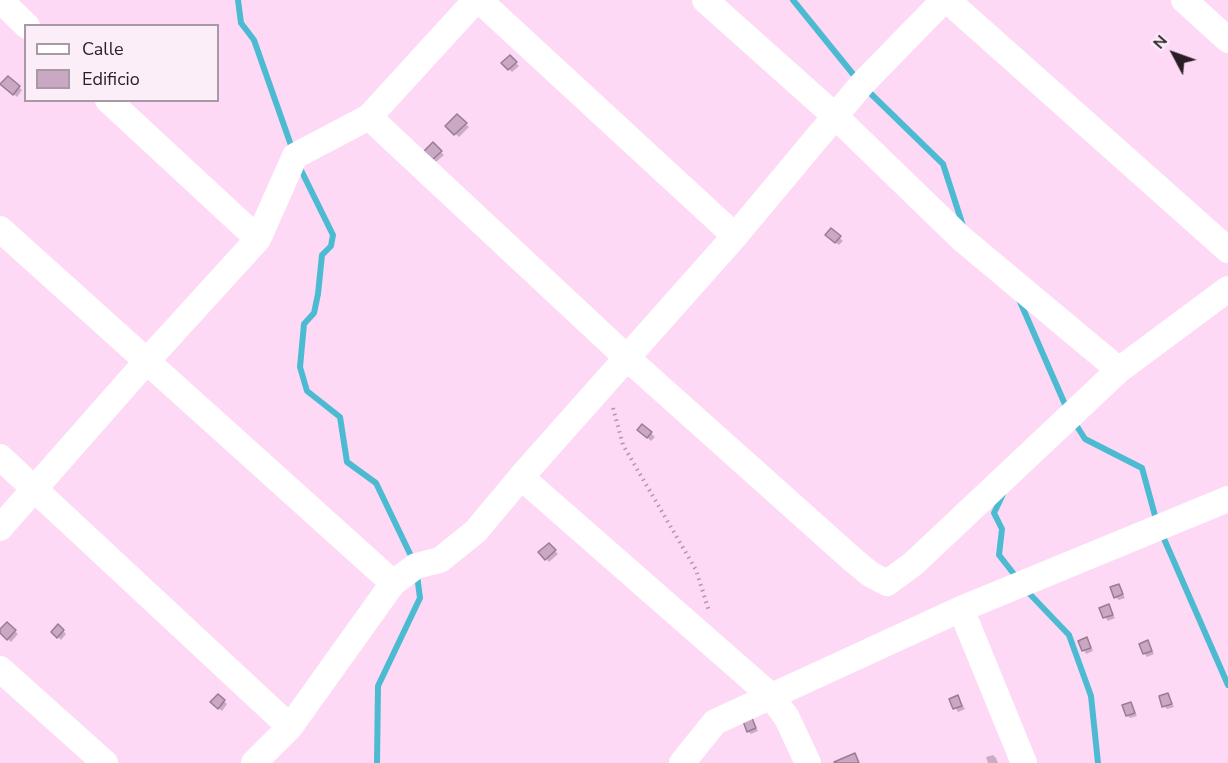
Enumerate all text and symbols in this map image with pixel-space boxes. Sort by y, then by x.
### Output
legend [24,24,219,102]
north arrow [1144,24,1204,84]
text: N [1148,30,1173,54]
text: Calle [82,37,124,61]
text: Edificio [82,67,140,91]

